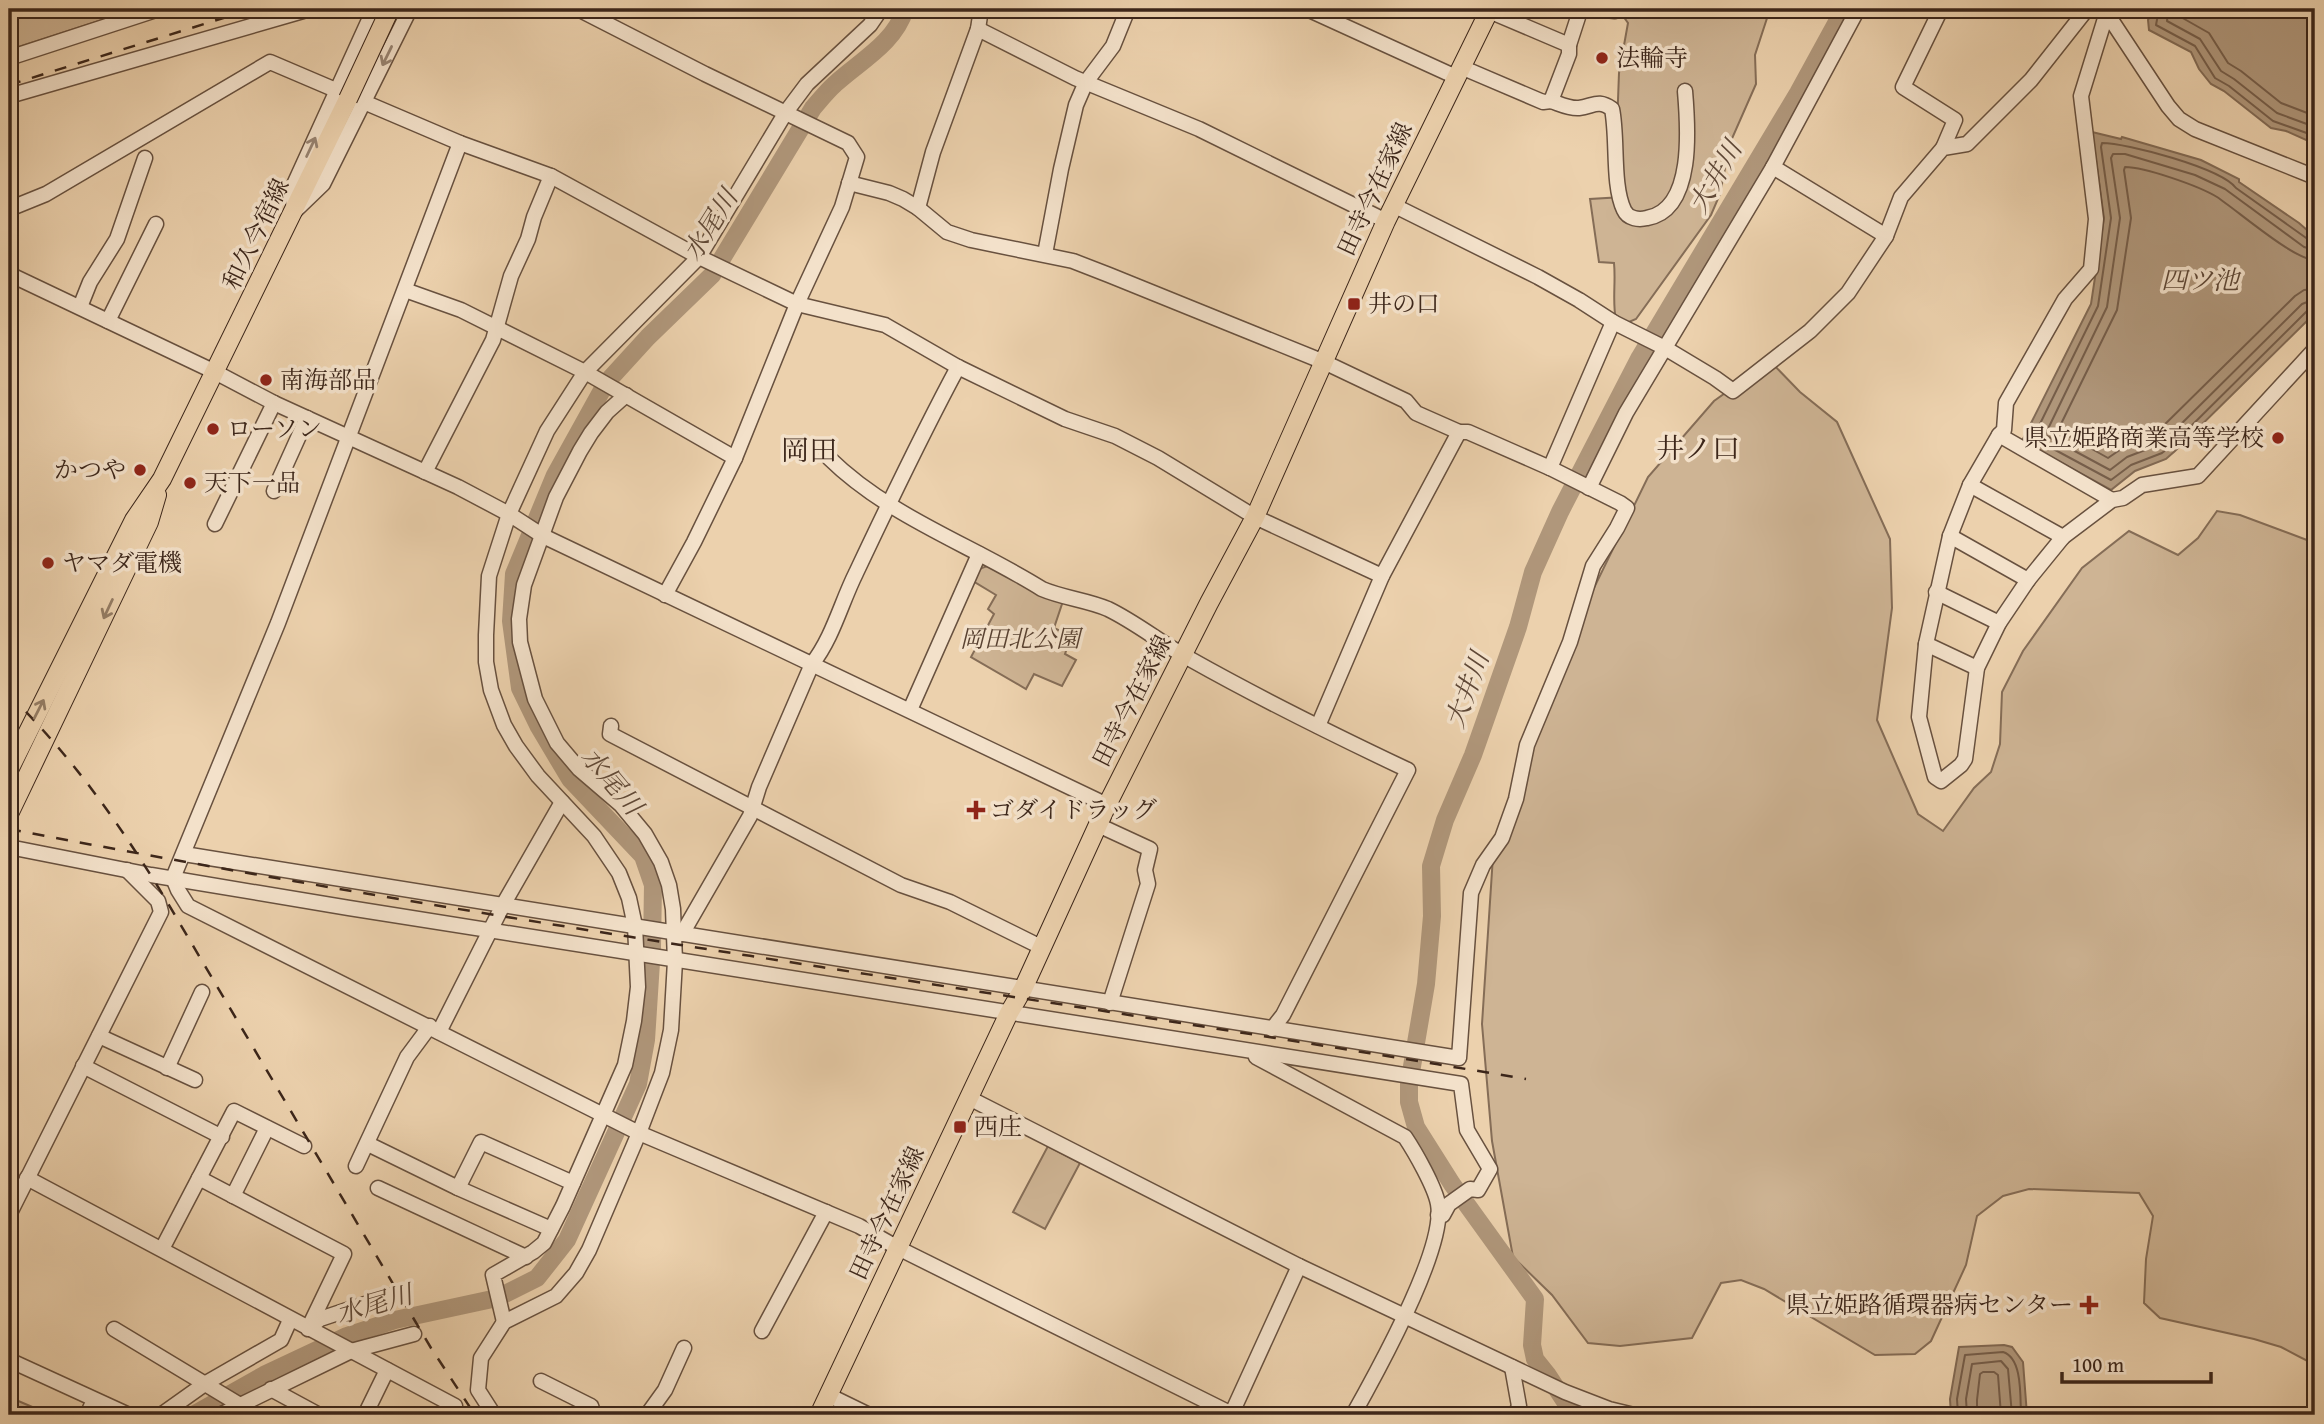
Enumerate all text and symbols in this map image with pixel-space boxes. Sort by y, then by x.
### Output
place label: 法輪寺 [1616,40,1688,75]
one-way arrow [379,45,393,65]
marker: 法輪寺 [1594,50,1610,66]
street label: 田寺今在家線 [1328,116,1421,261]
water label: 大井川 [1678,131,1752,220]
one-way arrow [305,137,318,158]
street label: 和久今宿線 [214,172,298,295]
water label: 水尾川 [672,179,748,268]
water label: 四ツ池 [2161,260,2242,299]
place label: 井の口 [1368,286,1440,321]
marker: 井の口 [1346,296,1362,312]
place label: 南海部品 [280,362,376,397]
marker: 南海部品 [258,372,274,388]
place label: ローソン [227,411,322,446]
place label: 県立姫路商業高等学校 [2024,420,2264,455]
marker: ローソン [205,421,221,437]
district label: 井ノ口 [1656,427,1740,468]
district label: 岡田 [781,429,837,470]
marker: 県立姫路商業高等学校 [2270,430,2286,446]
place label: かつや [54,452,126,487]
marker: かつや [132,462,148,478]
place label: 天下一品 [204,465,300,500]
marker: 天下一品 [182,475,198,491]
place label: ヤマダ電機 [62,545,182,580]
marker: ヤマダ電機 [40,555,56,571]
one-way arrow [101,598,114,619]
park label: 岡田北公園 [960,621,1084,656]
street label: 田寺今在家線 [1083,629,1180,773]
water label: 大井川 [1435,644,1499,733]
one-way arrow [33,699,47,720]
water label: 水尾川 [572,738,654,825]
place label: ゴダイドラッグ [990,792,1157,827]
marker: ゴダイドラッグ [968,802,984,818]
place label: 西庄 [974,1109,1022,1144]
marker: 西庄 [952,1119,968,1135]
street label: 田寺今在家線 [840,1140,933,1285]
water label: 水尾川 [331,1273,420,1333]
place label: 県立姫路循環器病センター [1786,1287,2073,1322]
marker: 県立姫路循環器病センター [2079,1295,2099,1315]
scale bar [2062,1340,2210,1384]
text: 100 m [2072,1349,2124,1380]

